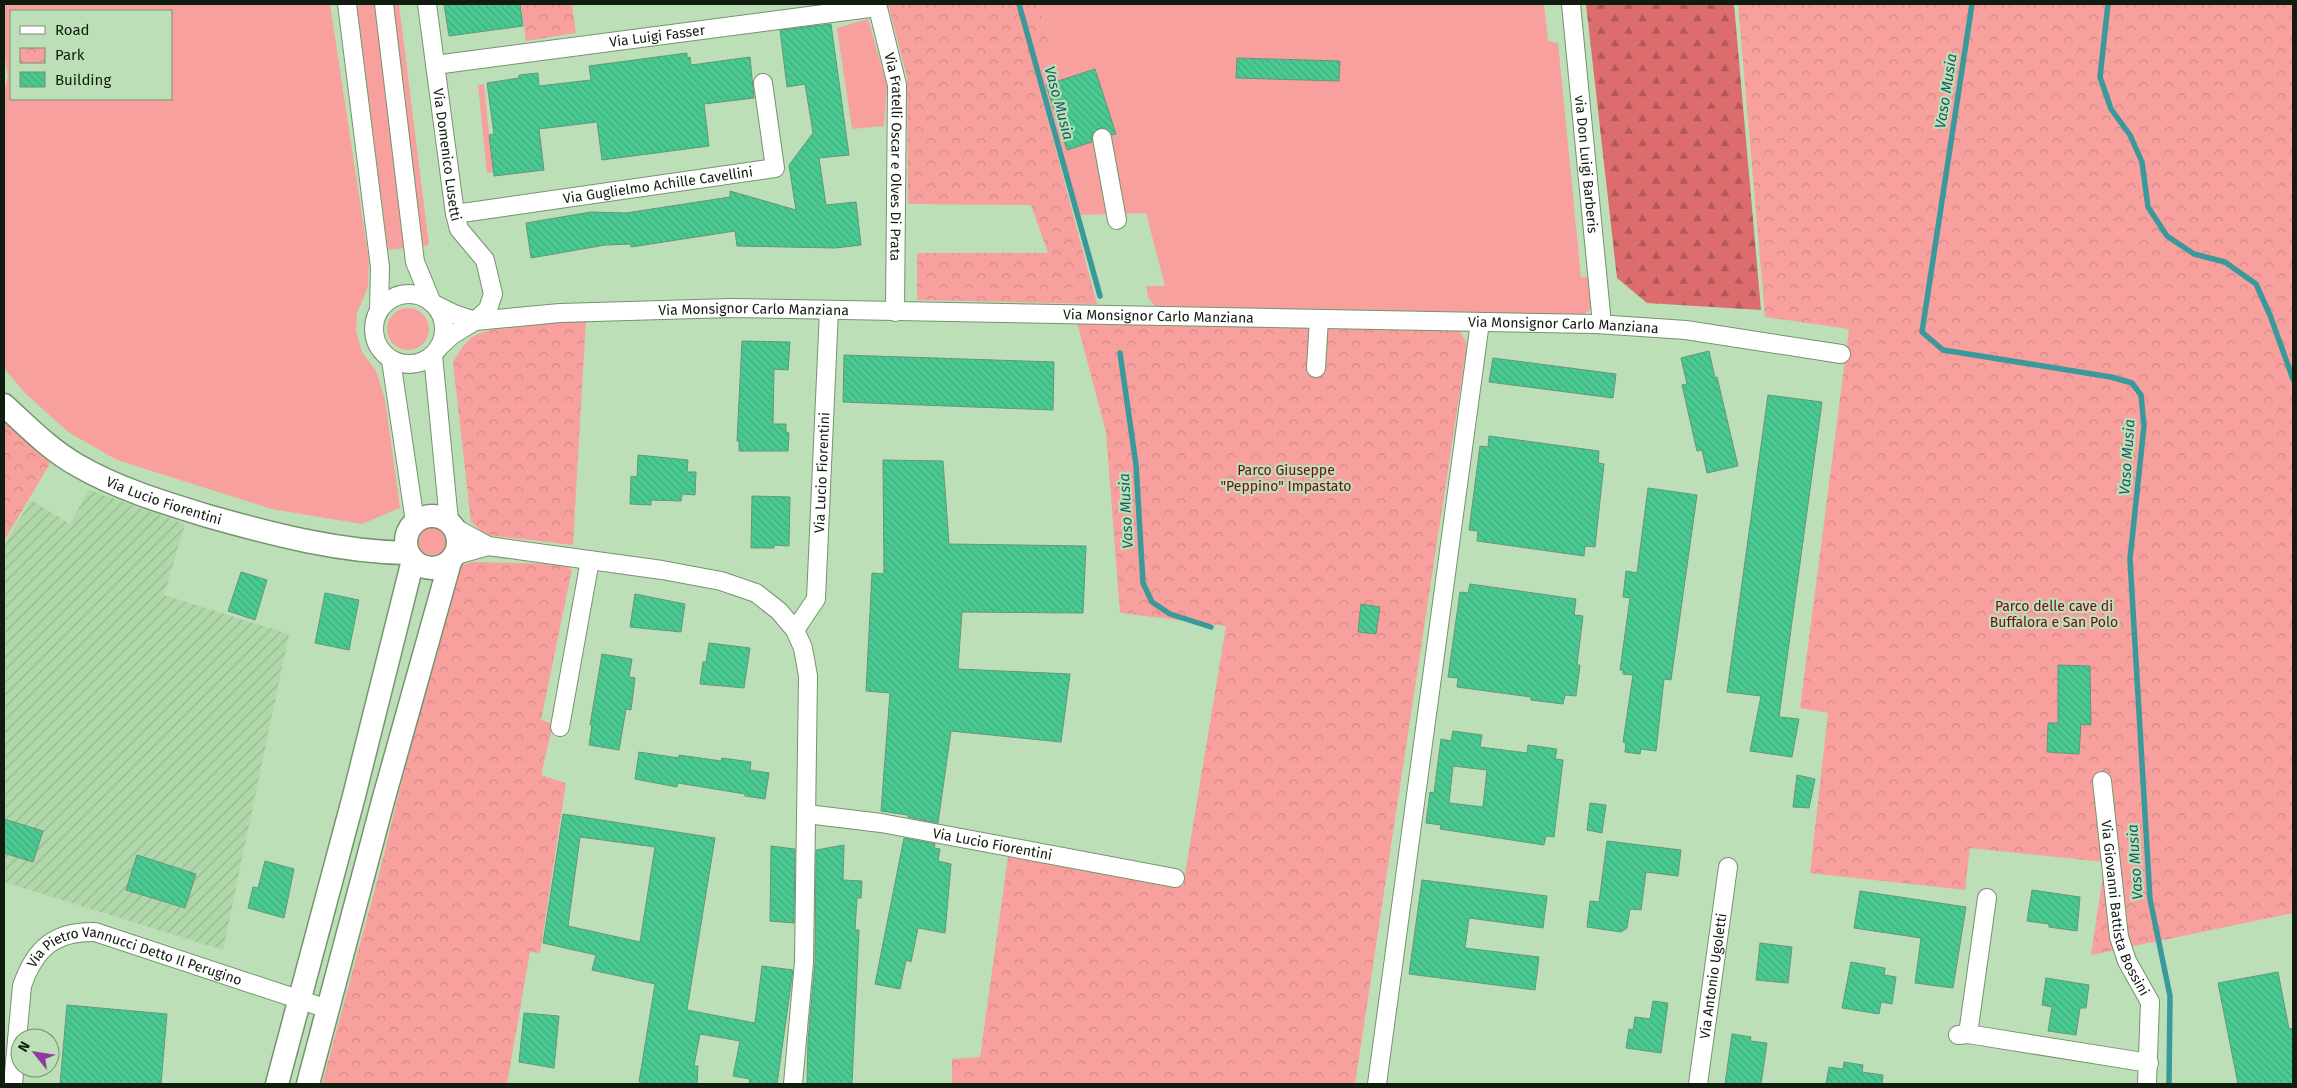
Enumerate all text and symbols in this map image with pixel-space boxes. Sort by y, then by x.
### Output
legend [10,10,172,100]
text: Road [55,21,90,39]
street label: Via Luigi Fasser [608,21,707,51]
text: Park [55,46,85,64]
street label: Via Fratelli Oscar e Olves Di Prata [881,51,906,261]
water label: Vaso Musia [1931,52,1961,130]
water label: Vaso Musia [1041,64,1077,142]
text: Building [55,71,111,89]
street label: Via Domenico Lusetti [430,87,465,223]
street label: via Don Luigi Barberis [1571,94,1602,234]
street label: Via Guglielmo Achille Cavellini [562,163,754,207]
street label: Via Monsignor Carlo Manziana [658,299,849,319]
street label: Via Monsignor Carlo Manziana [1063,306,1254,326]
street label: Via Monsignor Carlo Manziana [1468,313,1659,337]
street label: Via Lucio Fiorentini [810,412,833,533]
water label: Vaso Musia [2115,419,2139,495]
park label: Parco Giuseppe "Peppino" Impastato [1221,462,1351,495]
street label: Via Lucio Fiorentini [103,473,224,528]
water label: Vaso Musia [1115,473,1137,549]
park label: Parco delle cave di Buffalora e San Polo [1990,598,2118,631]
street label: Via Giovanni Battista Bossini [2098,819,2153,999]
street label: Via Lucio Fiorentini [931,824,1054,863]
water label: Vaso Musia [2123,824,2147,900]
street label: Via Antonio Ugoletti [1696,912,1730,1040]
text: Via Pietro Vannucci Detto Il Perugino [23,923,244,989]
street label: Via Pietro Vannucci Detto Il Perugino [21,963,253,991]
north arrow [10,1028,60,1078]
text: N [14,1038,34,1055]

